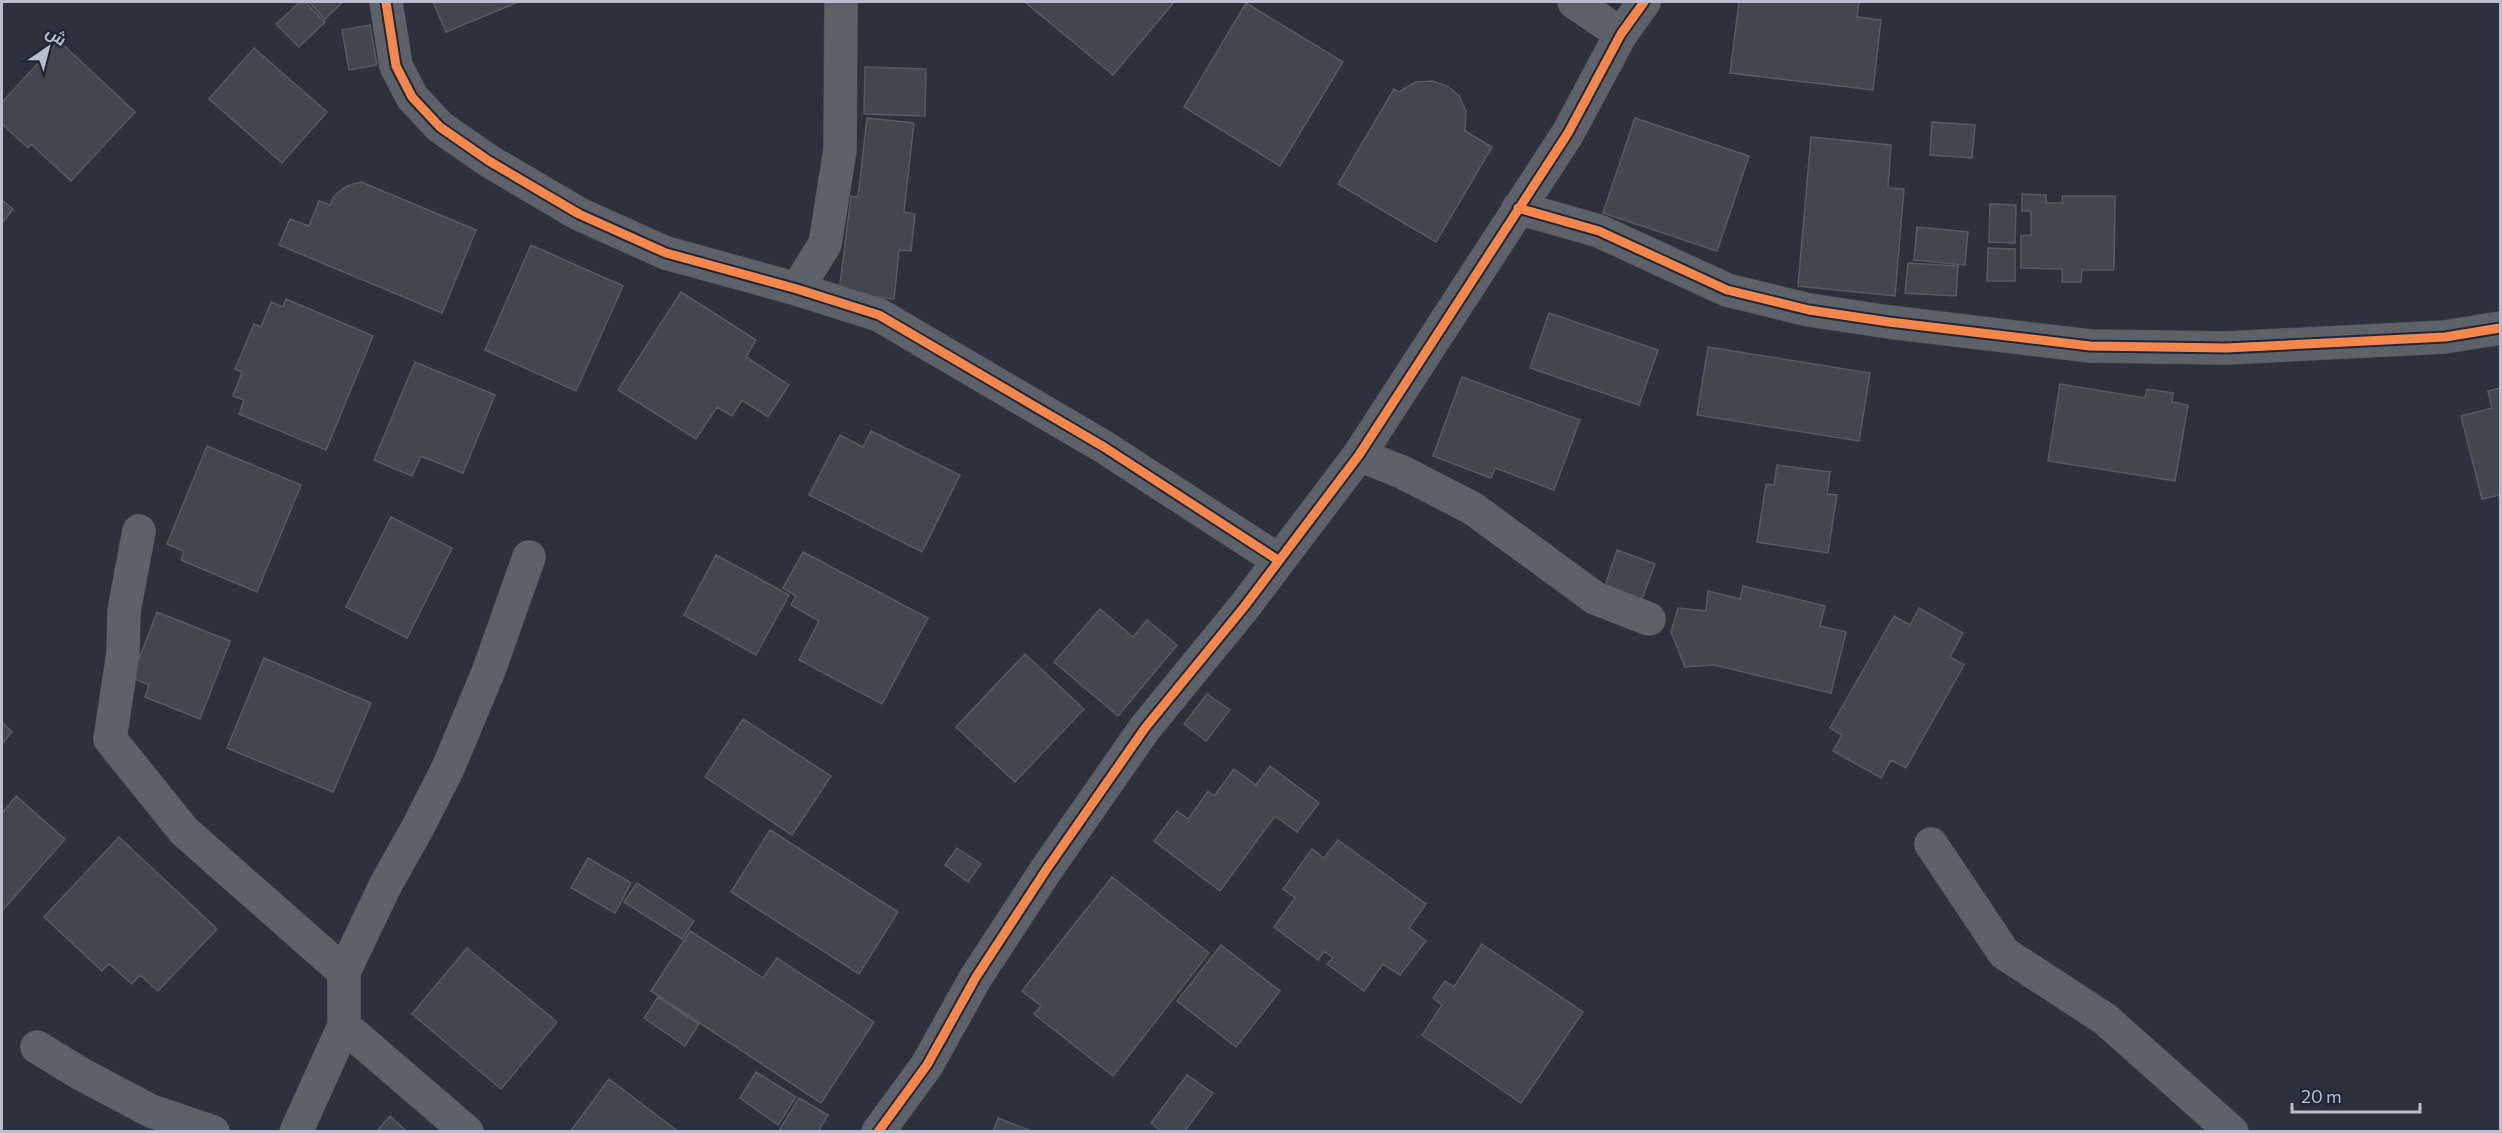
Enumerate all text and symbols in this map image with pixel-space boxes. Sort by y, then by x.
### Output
north arrow [18,18,78,78]
text: ش [42,22,71,50]
scale bar [2292,1076,2420,1114]
text: 20 m [2301,1085,2342,1107]

